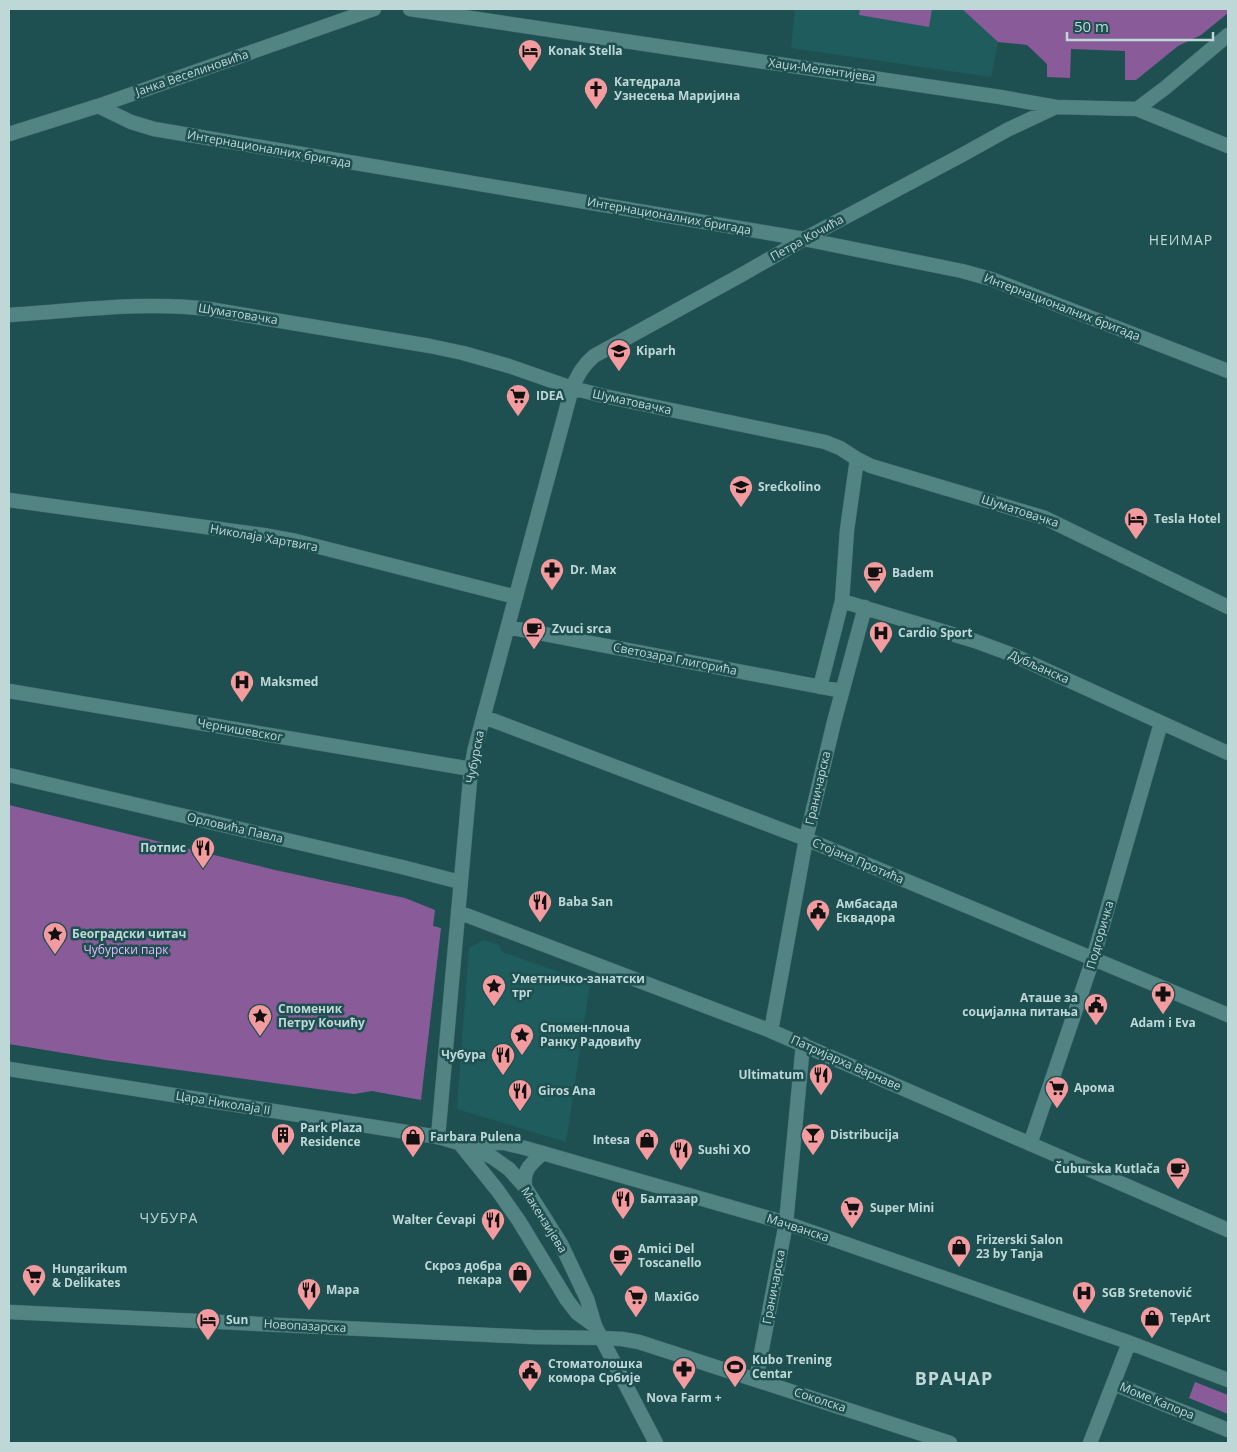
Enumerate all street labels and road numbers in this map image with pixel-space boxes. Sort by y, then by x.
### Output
street label: Јанка Веселиновића [132,45,251,100]
street label: Хаџи-Мелентијева [767,54,877,85]
street label: Интернационалних бригада [186,126,352,171]
street label: Интернационалних бригада [586,193,752,238]
street label: Петра Кочића [767,210,847,265]
street label: Интернационалних бригада [981,269,1143,344]
street label: Шуматовачка [197,299,279,328]
street label: Шуматовачка [591,385,673,418]
street label: Шуматовачка [979,490,1061,531]
street label: Николаја Хартвига [209,520,319,555]
street label: Светозара Глигорића [612,638,738,679]
street label: Дубљанска [1006,646,1072,687]
street label: Чернишевског [196,714,284,745]
street label: Чубурска [461,729,488,785]
street label: Граничарска [801,749,834,827]
street label: Орловића Павла [185,808,285,847]
street label: Стојана Протића [810,834,907,888]
street label: Подгоричка [1082,899,1117,971]
street label: Патријарха Варнаве [788,1031,904,1095]
street label: Цара Николаја II [175,1087,272,1118]
street label: Макензијева [517,1184,571,1256]
street label: Мачванска [765,1209,831,1246]
street label: Граничарска [758,1248,789,1326]
street label: Новопазарска [263,1315,347,1336]
street label: Моме Капора [1117,1378,1197,1423]
street label: Соколска [792,1383,848,1416]

